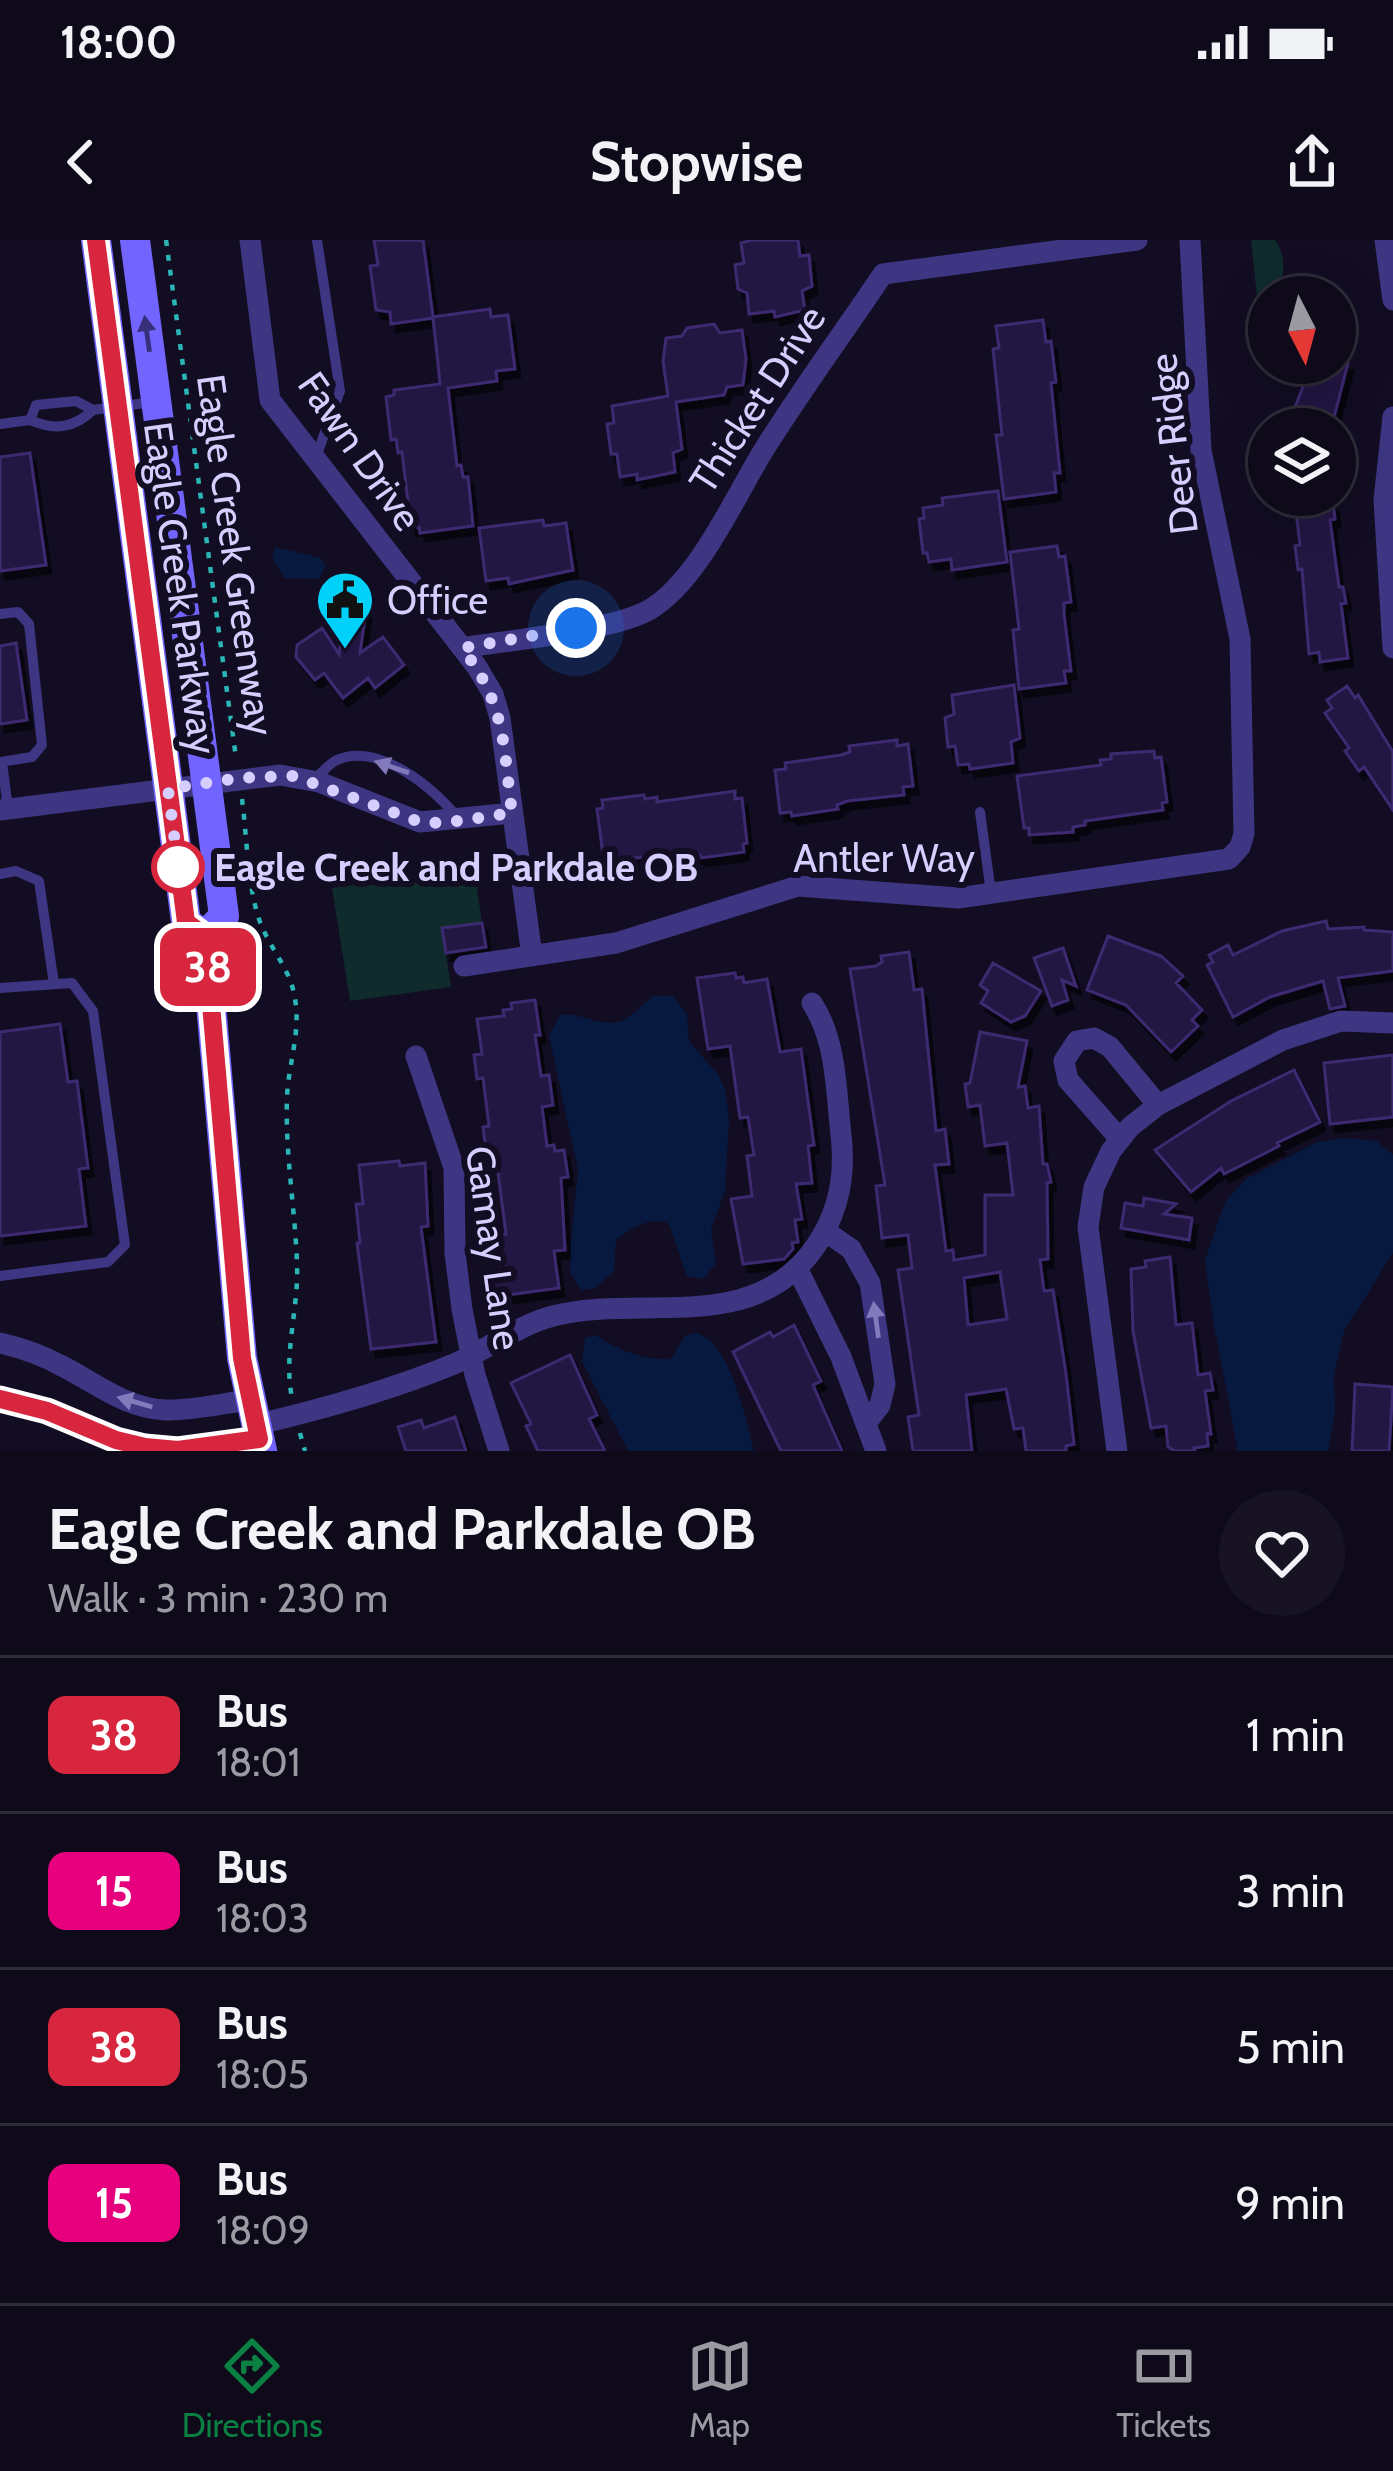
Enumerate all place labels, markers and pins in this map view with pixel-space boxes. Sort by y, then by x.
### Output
public building icon: Office [314,569,376,651]
place label: Office [387,576,488,624]
marker: Eagle Creek and Parkdale OB [153,842,203,892]
place label: Eagle Creek and Parkdale OB [214,843,698,891]

